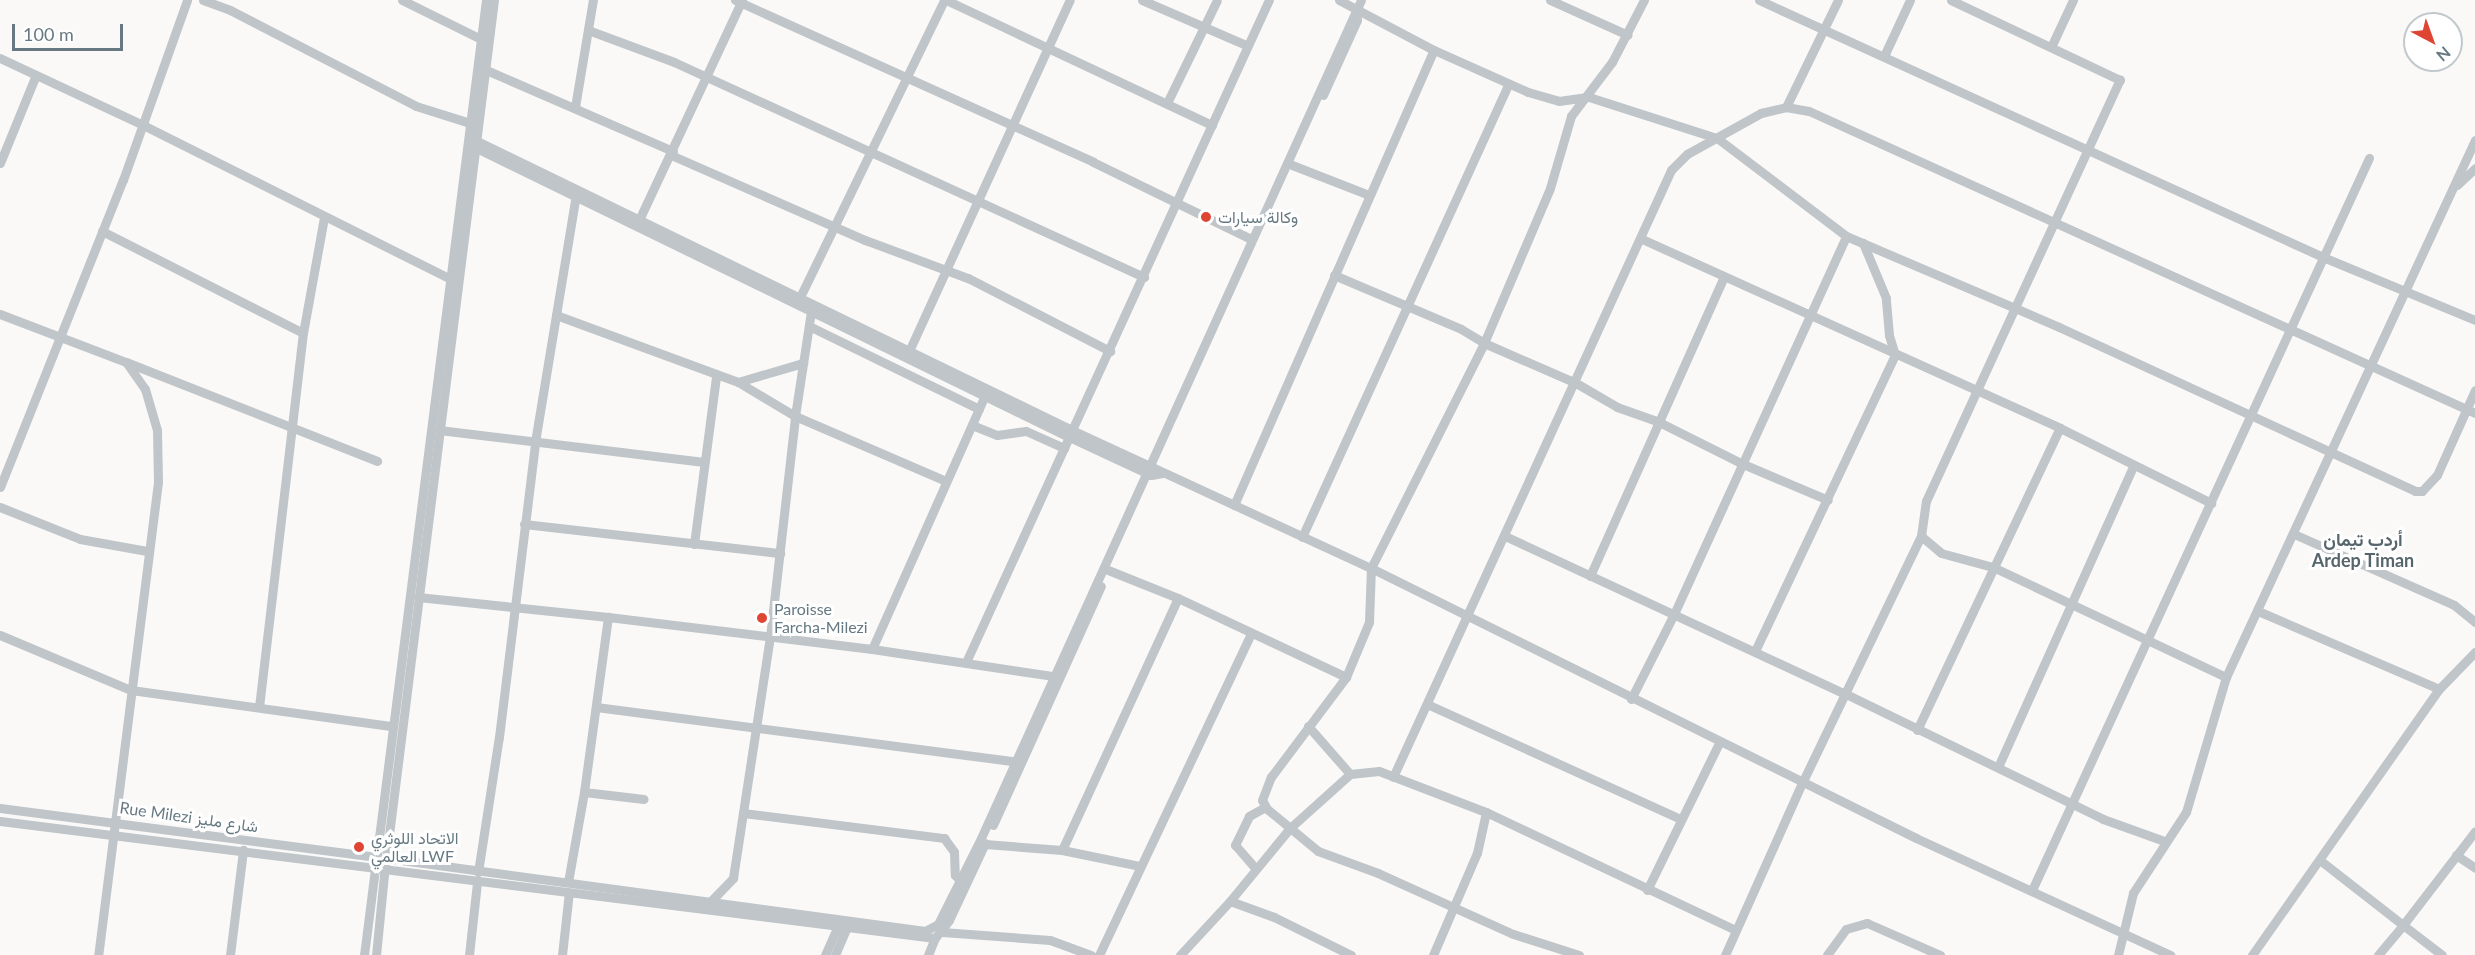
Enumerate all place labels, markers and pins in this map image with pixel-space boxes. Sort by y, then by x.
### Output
place label: وكالة سيارات [1218,207,1298,227]
marker: وكالة سيارات [1199,210,1213,224]
place label: Paroisse Farcha-Milezi [774,599,868,637]
marker: Paroisse Farcha-Milezi [755,611,769,625]
place label: الاتحاد اللوثري العالمي LWF [371,828,458,866]
marker: الاتحاد اللوثري العالمي LWF [352,840,366,854]

